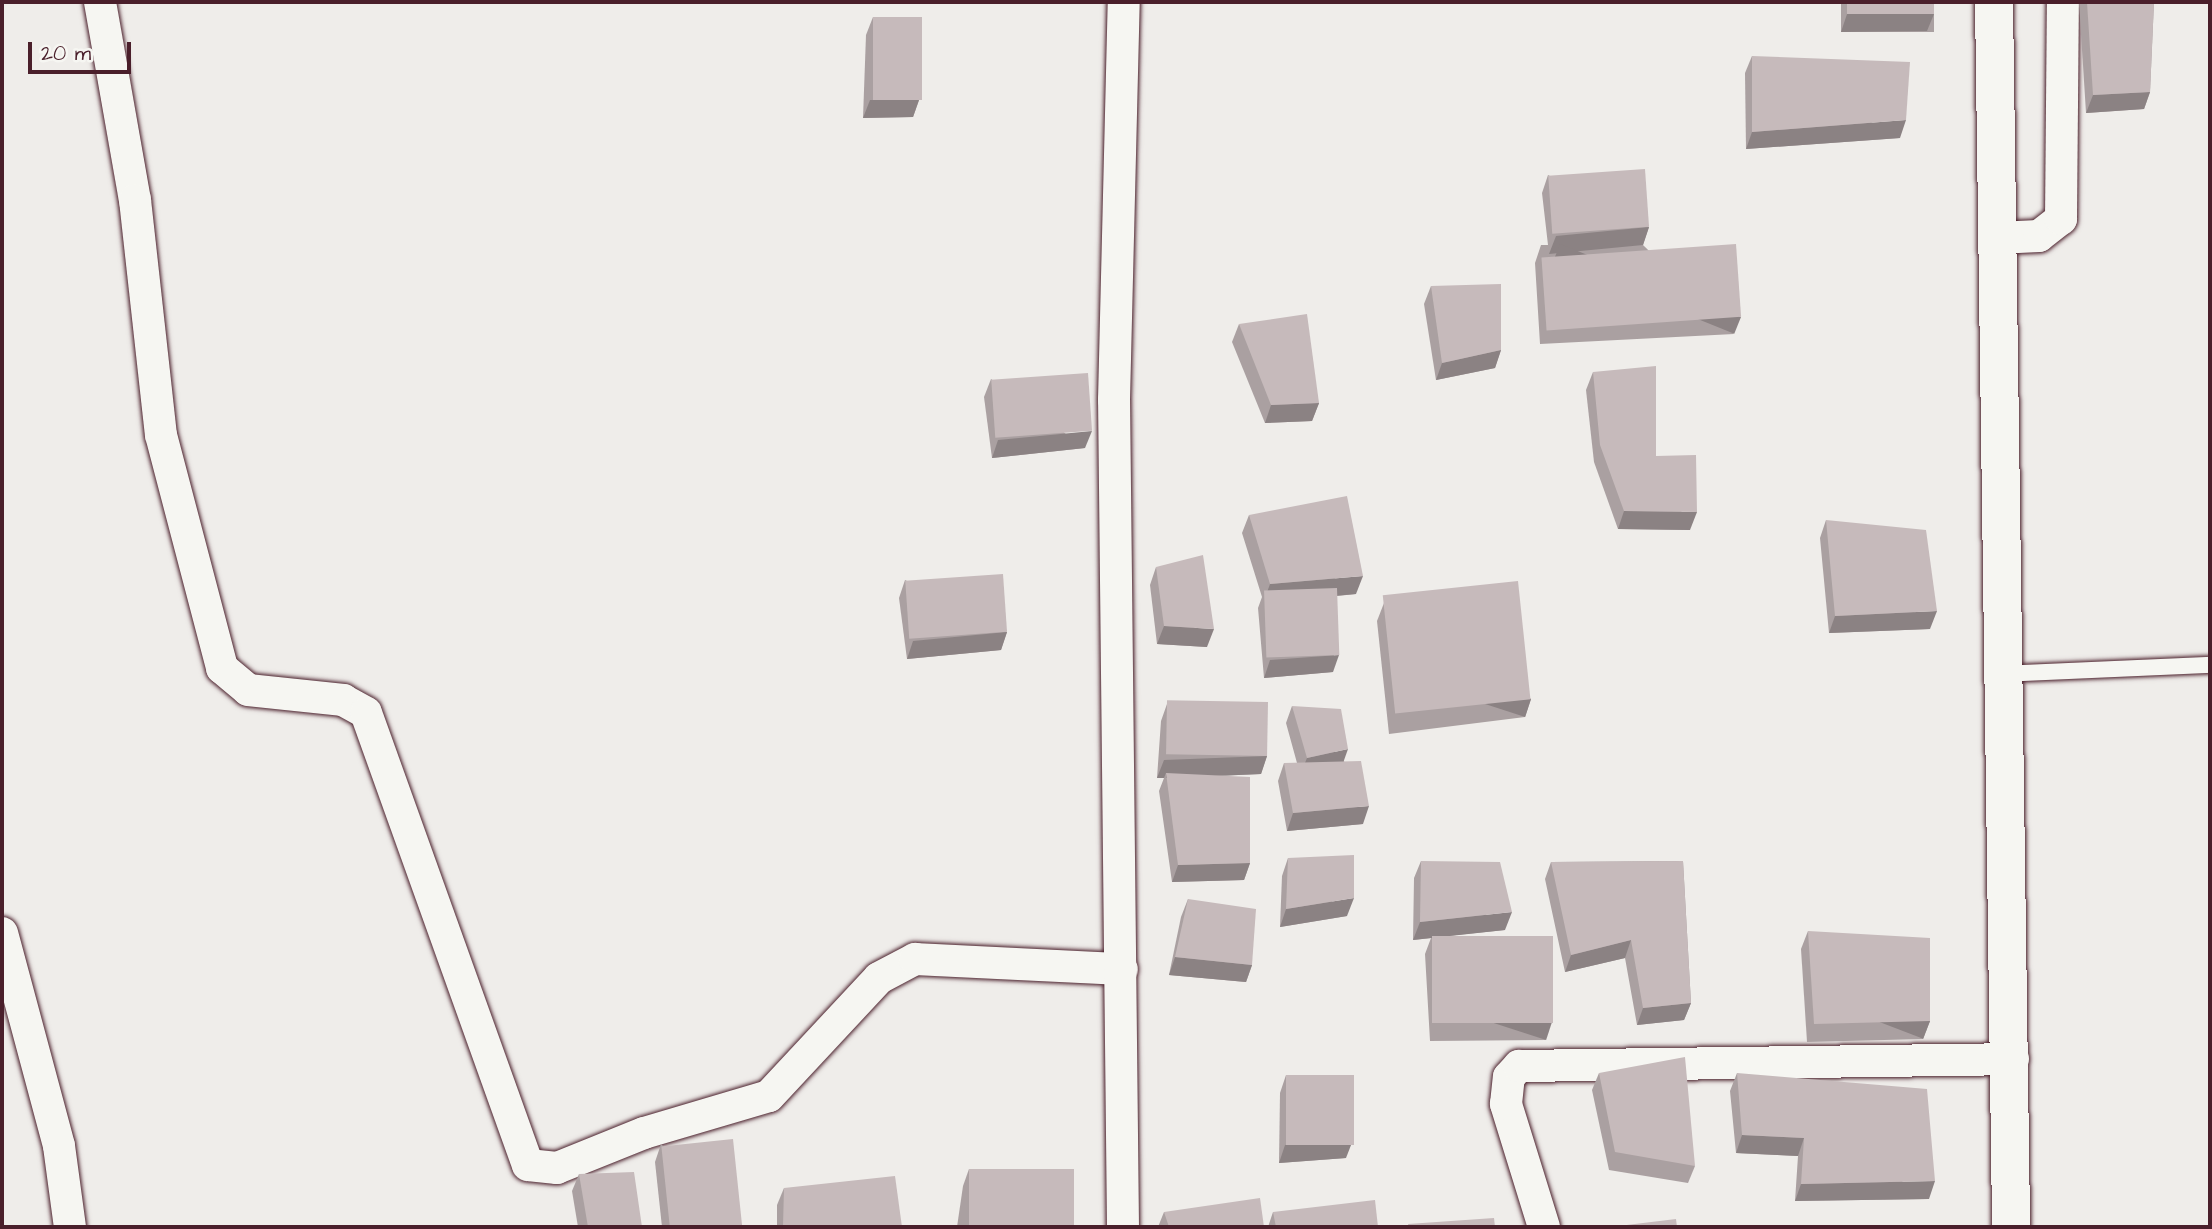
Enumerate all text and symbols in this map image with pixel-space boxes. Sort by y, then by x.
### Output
scale bar [32,28,135,72]
text: 20 m [41,39,91,68]

